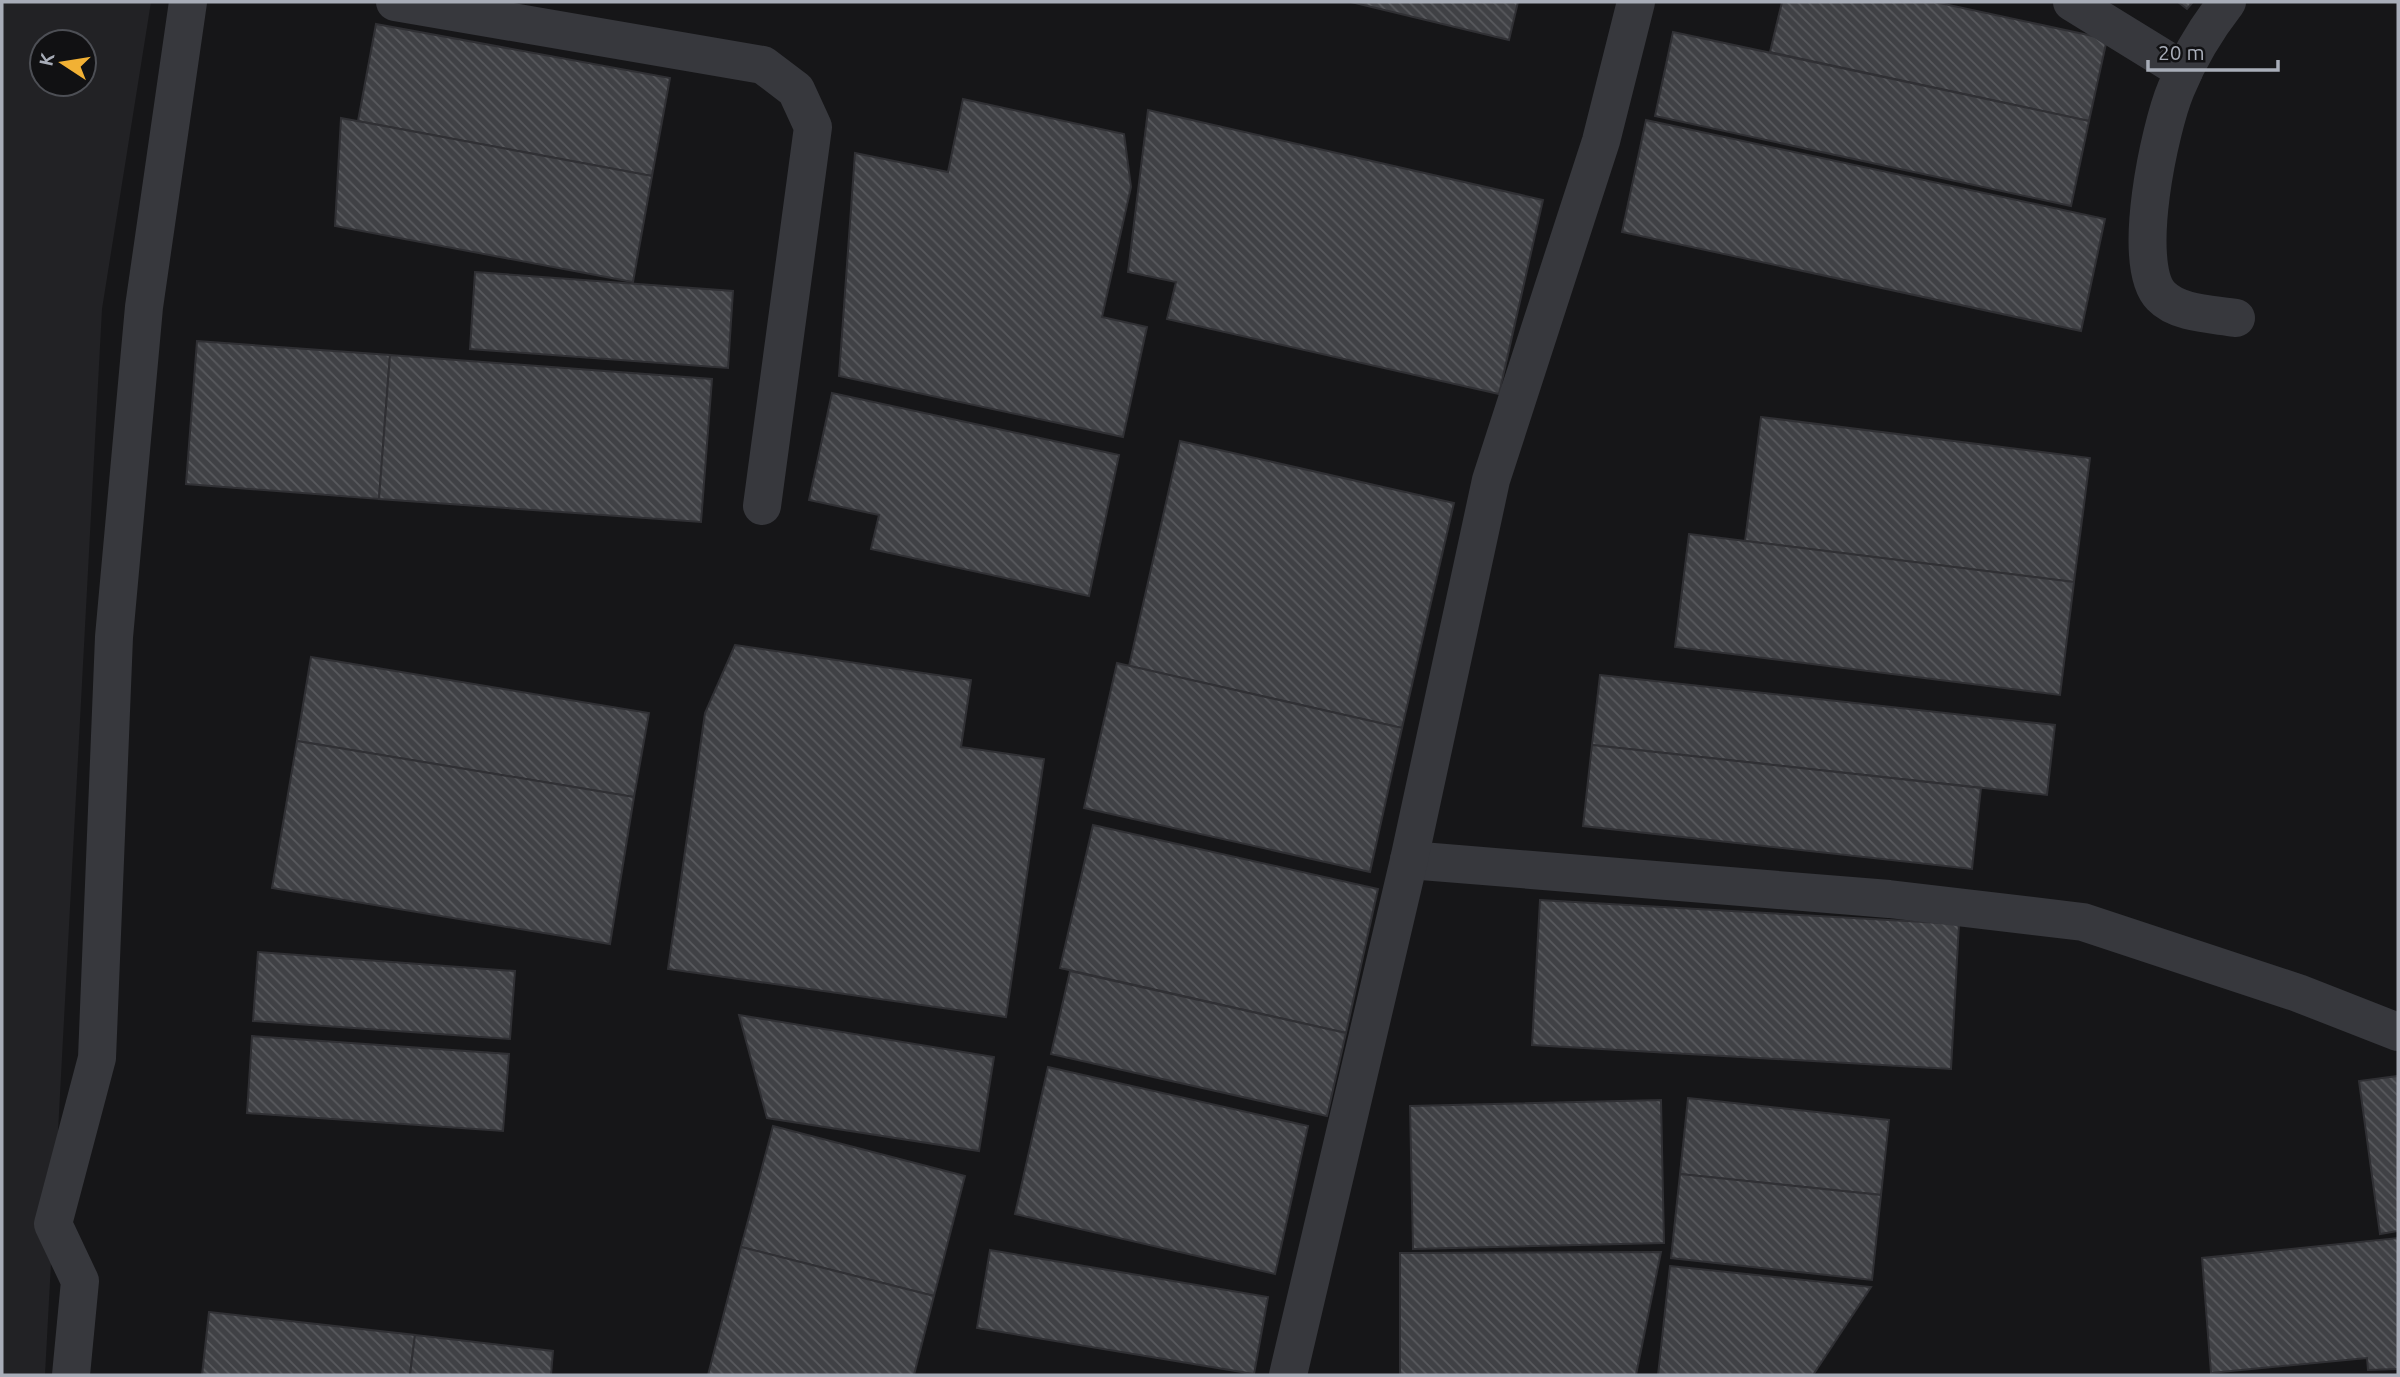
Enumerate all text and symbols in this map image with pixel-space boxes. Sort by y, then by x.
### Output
north arrow [28,28,98,98]
scale bar [2148,28,2278,72]
text: 20 m [2158,40,2205,64]
text: K [34,51,59,68]

